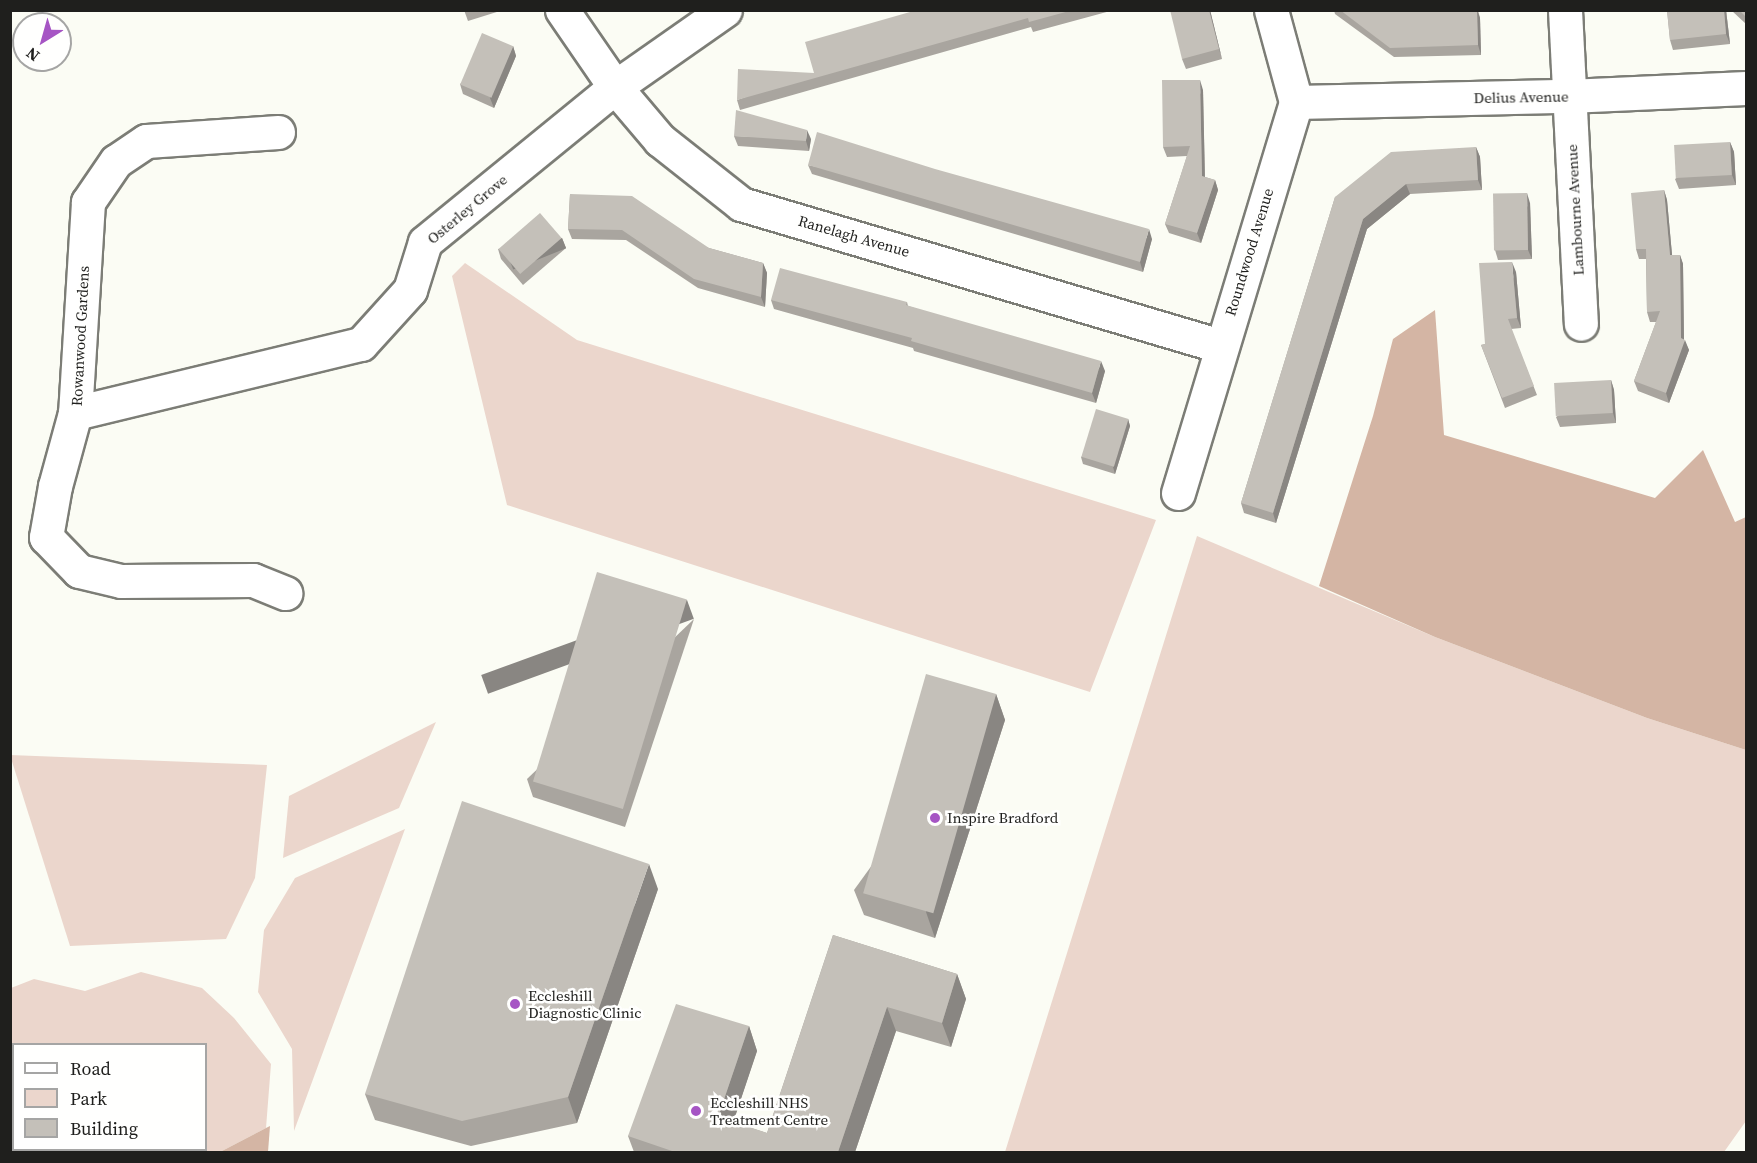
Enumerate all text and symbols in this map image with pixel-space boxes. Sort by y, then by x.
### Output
north arrow [12,12,72,72]
text: N [21,42,44,67]
street label: Delius Avenue [1473,87,1569,107]
street label: Lambourne Avenue [1563,144,1587,276]
street label: Osterley Grove [423,170,511,248]
street label: Roundwood Avenue [1221,186,1277,318]
street label: Ranelagh Avenue [796,211,912,261]
street label: Rowanwood Gardens [67,265,93,407]
place label: Inspire Bradford [947,809,1058,827]
marker: Inspire Bradford [928,811,942,825]
place label: Eccleshill Diagnostic Clinic [528,986,642,1021]
marker: Eccleshill Diagnostic Clinic [506,995,524,1013]
legend [12,1043,207,1151]
text: Road [70,1056,111,1081]
text: Park [70,1086,107,1111]
place label: Eccleshill NHS Treatment Centre [710,1093,828,1128]
marker: Eccleshill NHS Treatment Centre [687,1102,705,1120]
text: Building [70,1116,138,1141]

